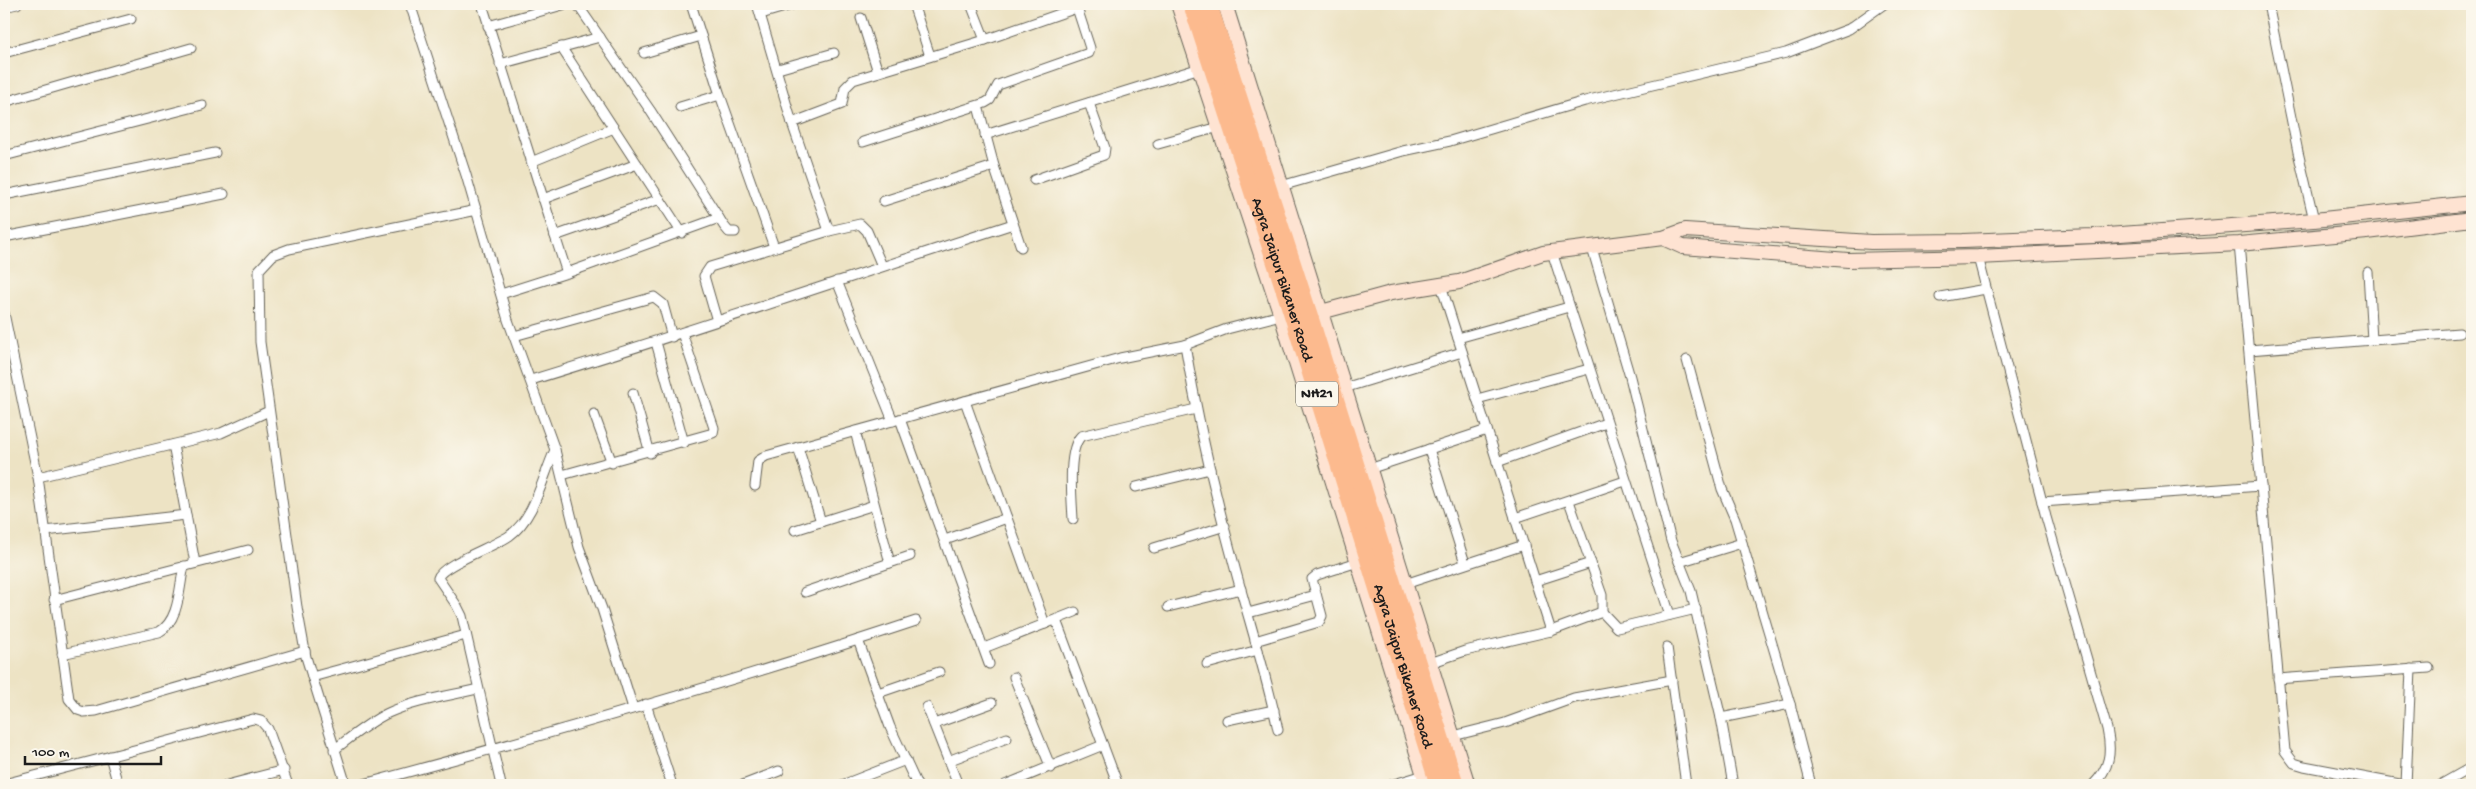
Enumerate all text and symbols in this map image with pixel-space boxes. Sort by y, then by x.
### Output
street label: Agra Jaipur Bikaner Road [1246,196,1317,366]
road number: NH21 [1296,382,1338,406]
street label: Agra Jaipur Bikaner Road [1368,582,1437,752]
scale bar [25,734,161,766]
text: 100 m [31,744,70,762]

